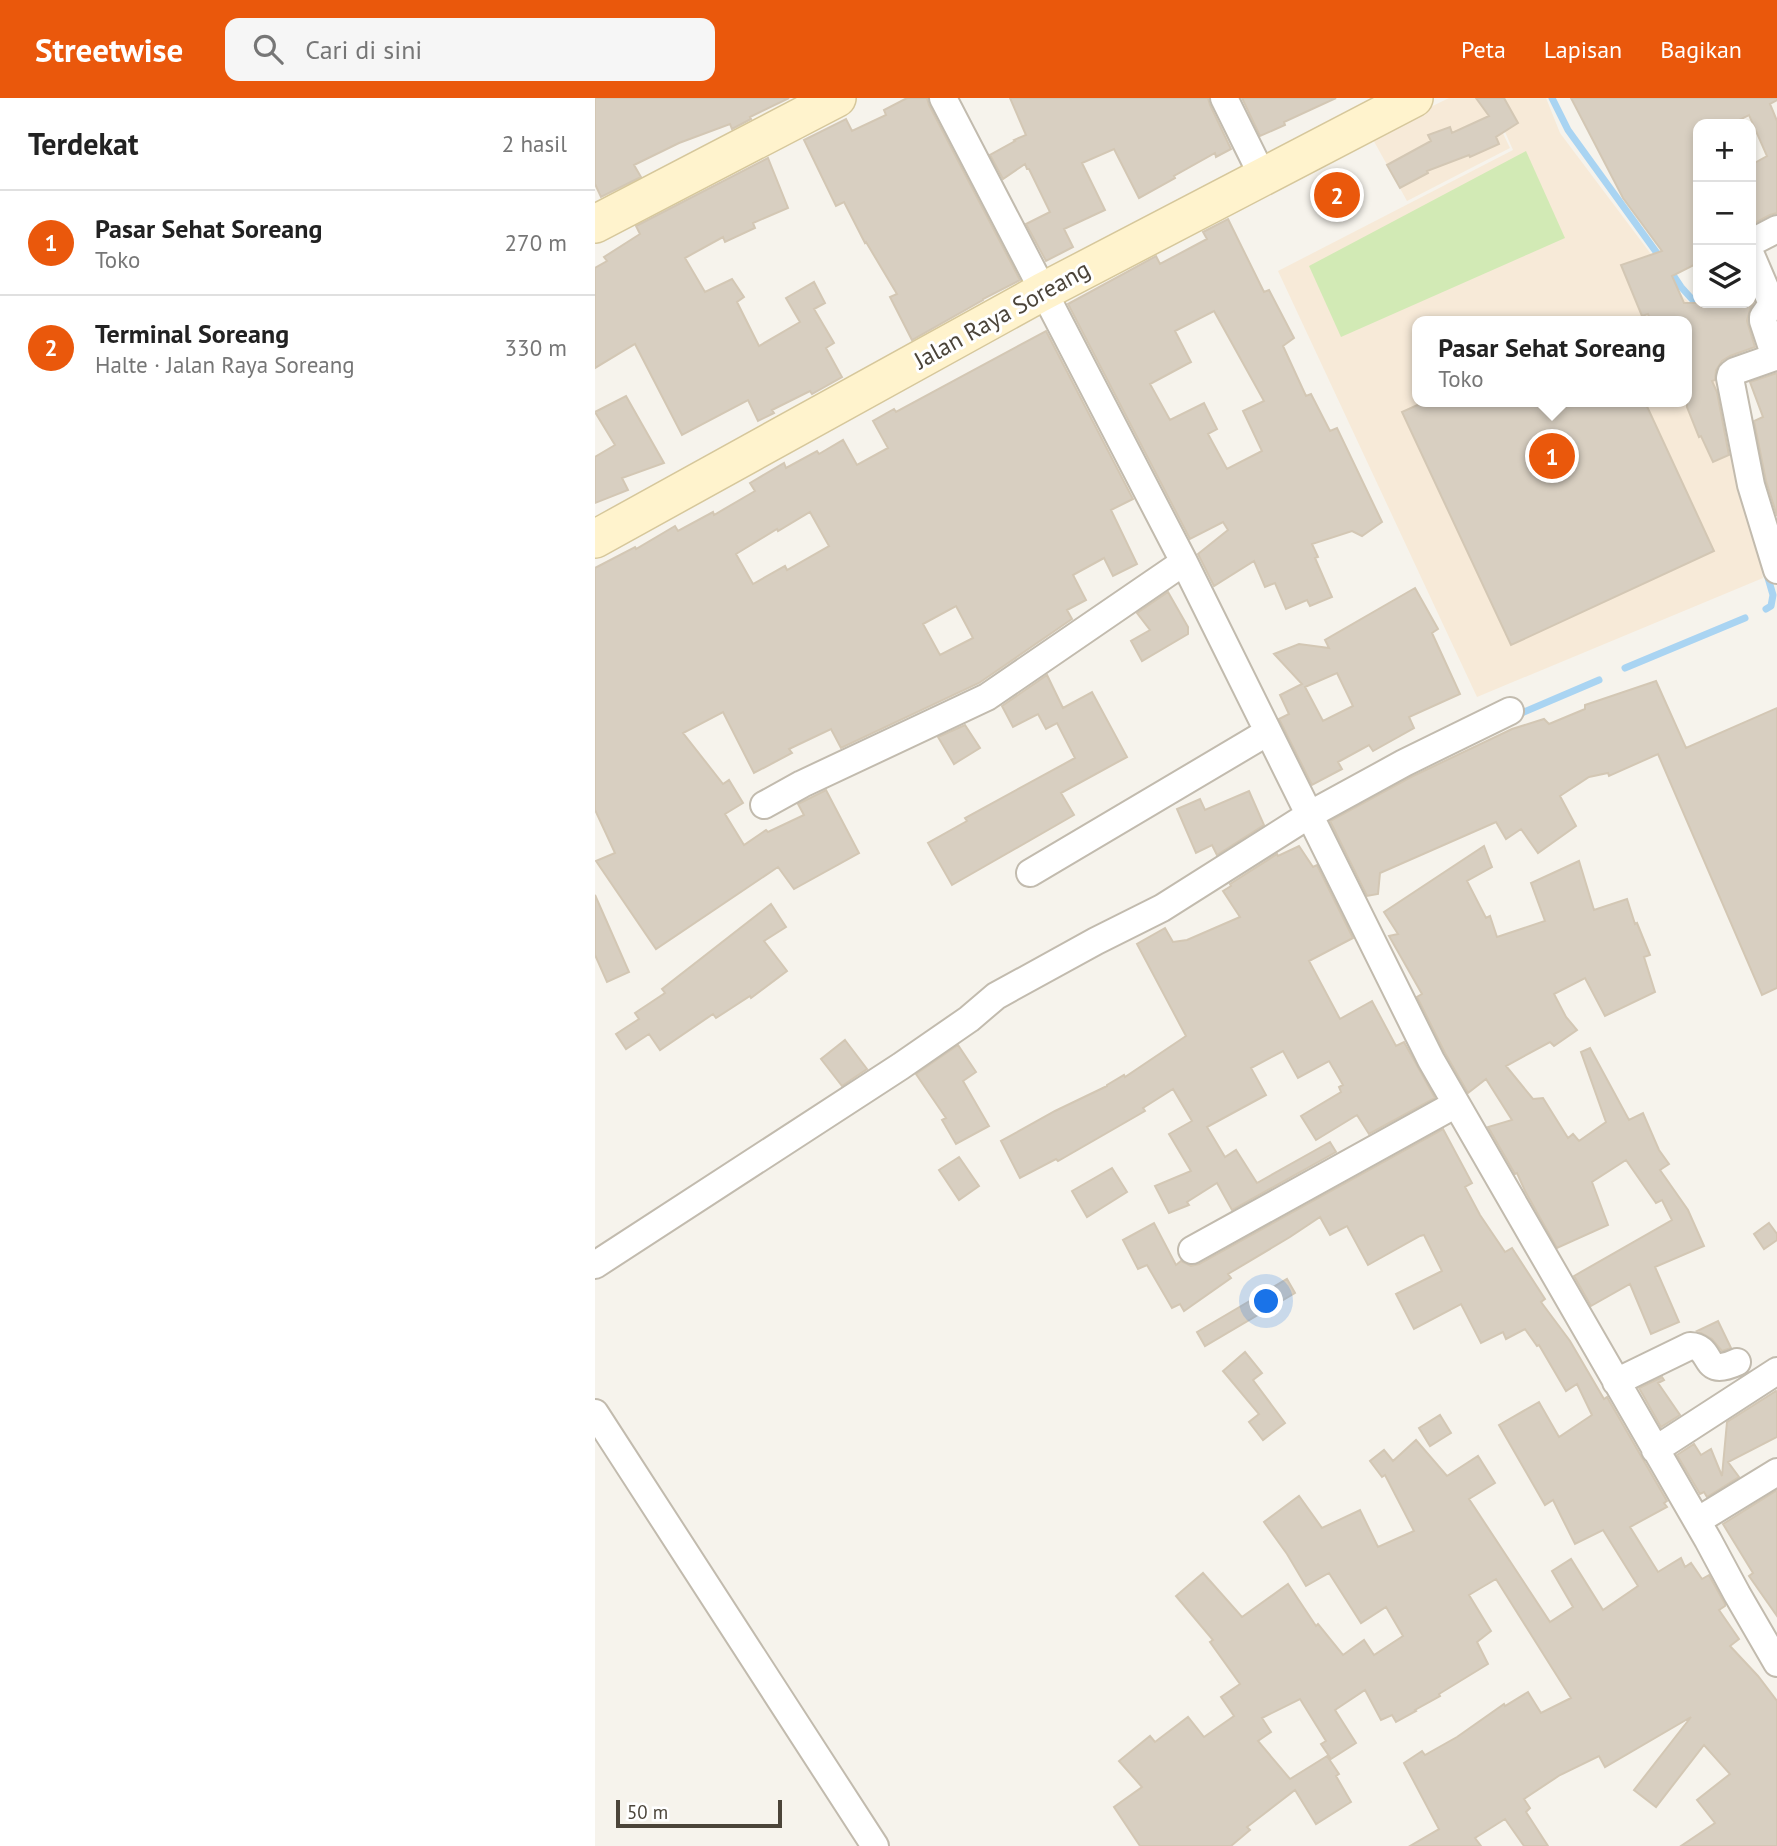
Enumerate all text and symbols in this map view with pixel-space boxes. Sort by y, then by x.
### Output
search box [225,18,715,81]
text: Streetwise [35,28,183,71]
icon: search [249,30,287,68]
text: Cari di sini [305,33,422,66]
text: Peta [1461,34,1506,65]
text: Lapisan [1544,34,1622,65]
text: Bagikan [1660,34,1742,65]
map controls [1693,119,1756,308]
button: + [1693,119,1756,182]
text: Terdekat [28,124,138,163]
text: 2 hasil [502,129,567,158]
pin: 2 [1314,169,1360,221]
button: − [1693,182,1756,245]
text: Pasar Sehat Soreang [95,212,322,245]
text: 1 [44,228,58,257]
text: 270 m [505,228,567,257]
text: Toko [95,245,140,274]
button: layers [1693,245,1756,308]
street label: Jalan Raya Soreang [907,253,1095,376]
popup [1412,316,1692,407]
text: Terminal Soreang [95,317,289,350]
text: Pasar Sehat Soreang [1438,331,1666,364]
text: 2 [44,333,58,362]
text: 330 m [505,333,567,362]
text: Halte · Jalan Raya Soreang [95,350,355,379]
text: Toko [1438,364,1484,393]
pin: 1 [1529,430,1575,482]
your location [1249,1284,1283,1318]
scale bar [616,1797,782,1829]
text: 50 m [627,1800,668,1824]

